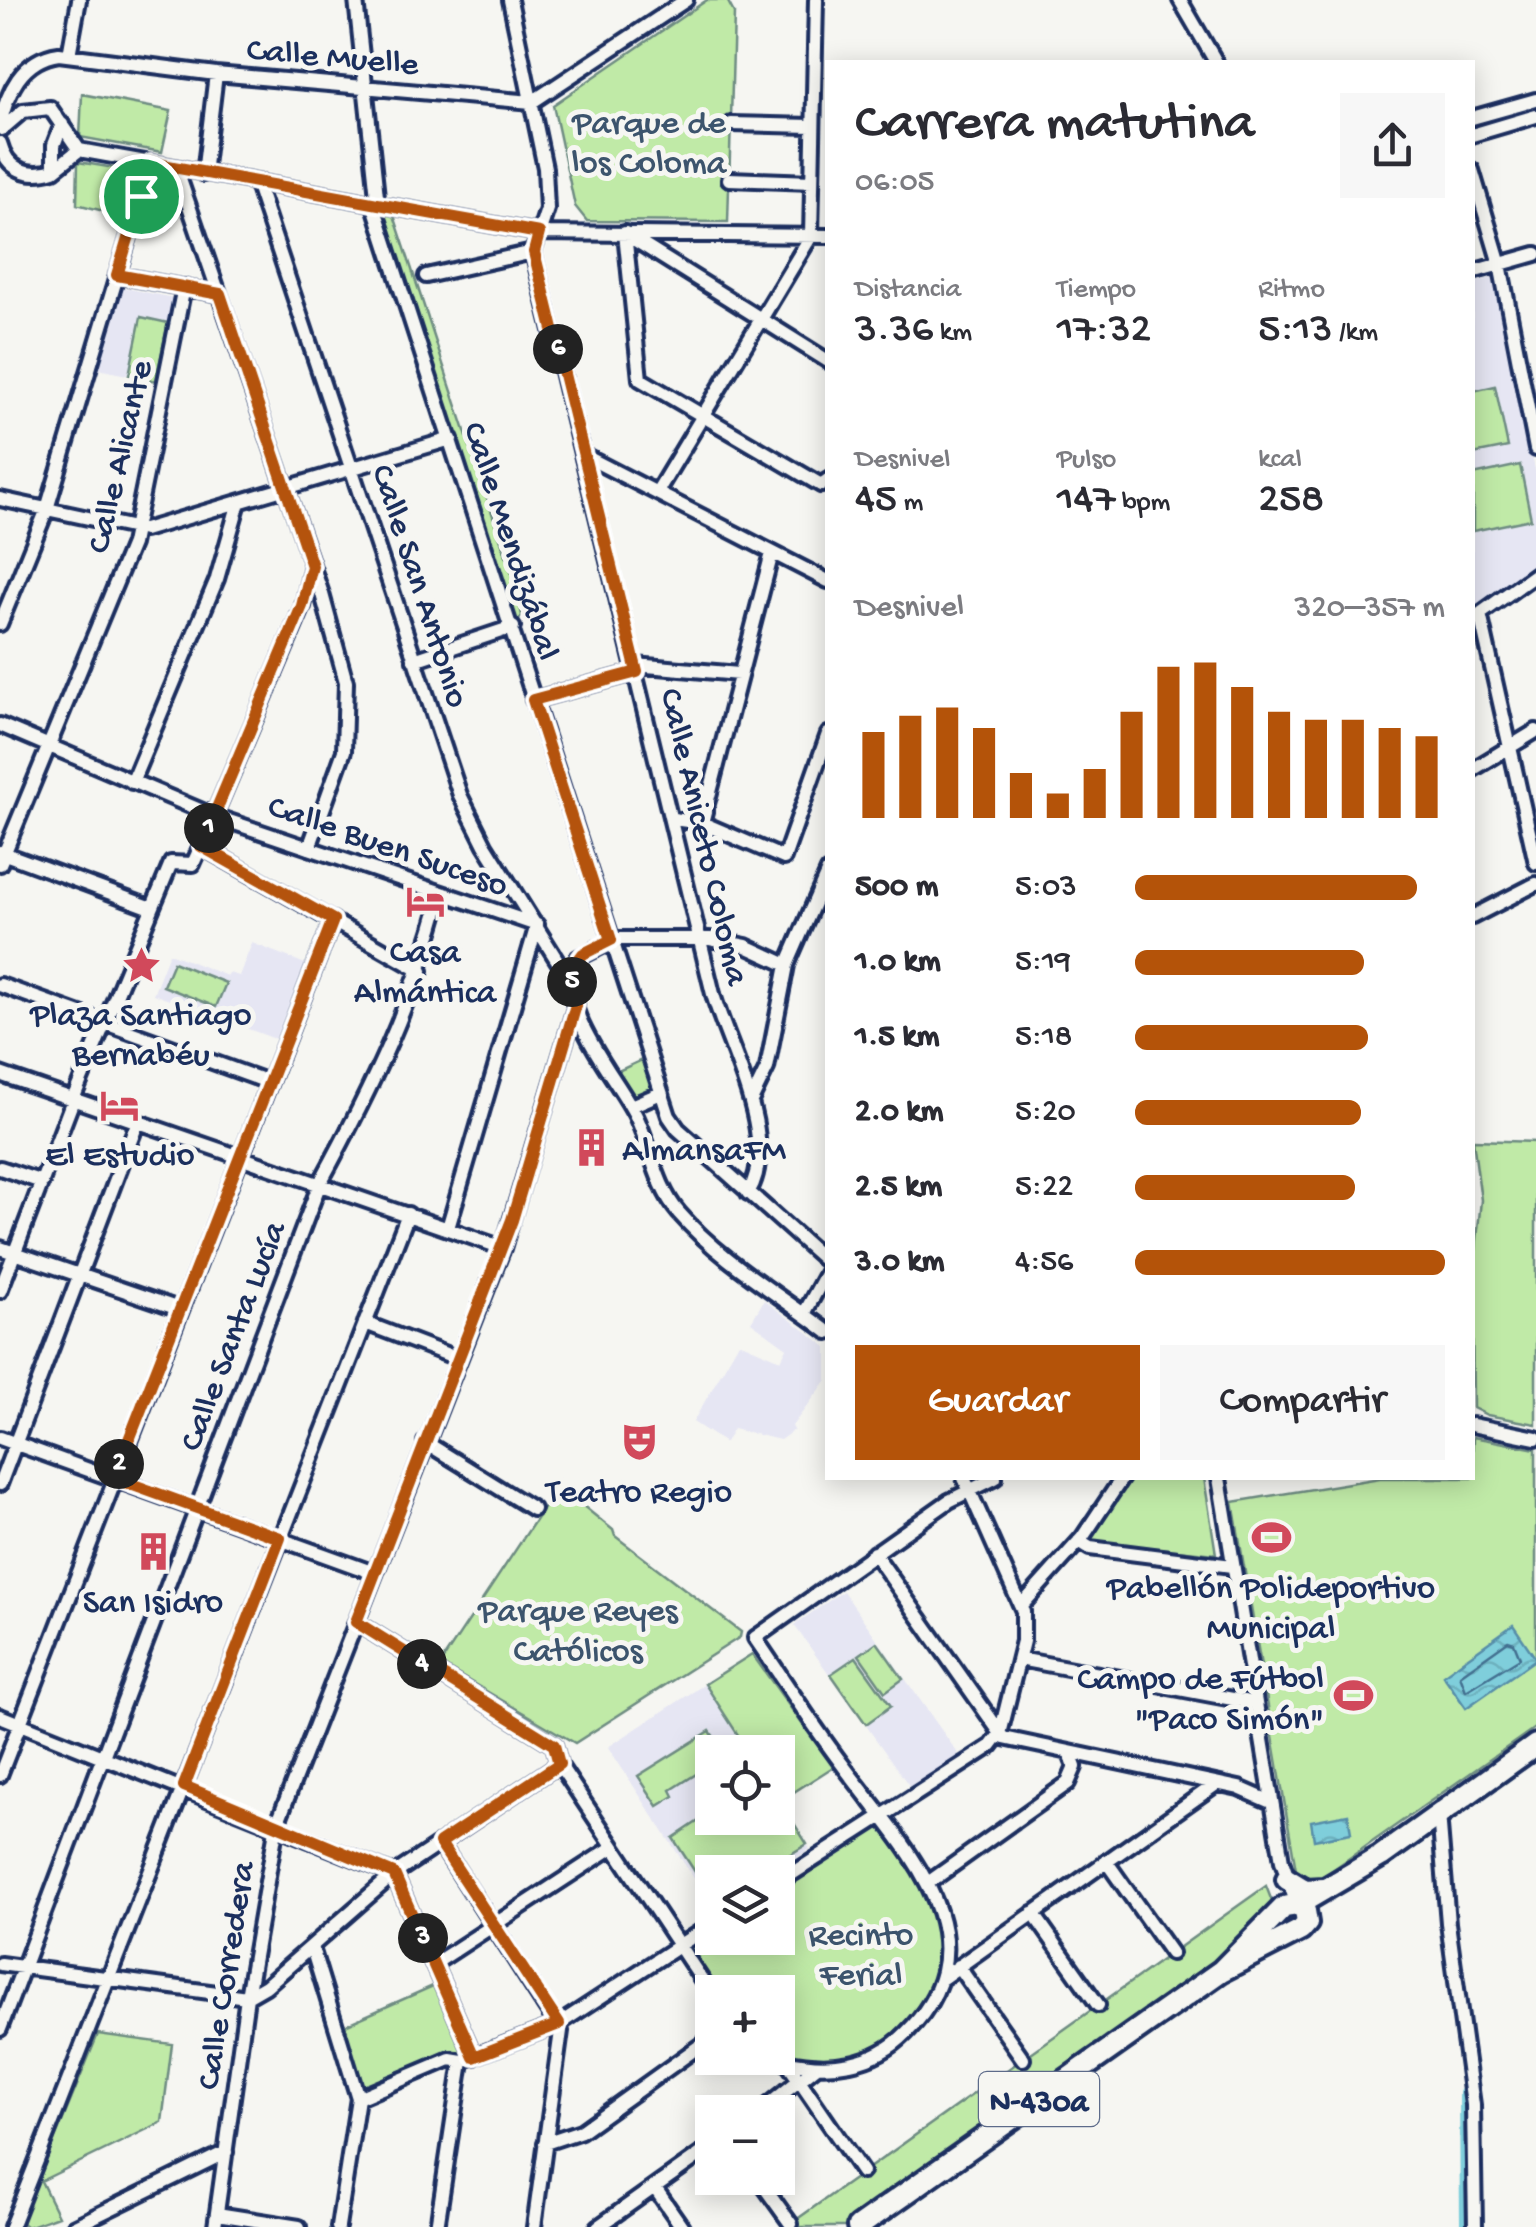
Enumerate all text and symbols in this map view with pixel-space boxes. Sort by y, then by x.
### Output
street label: Calle Muelle [245,32,421,87]
button: share [1340,93,1445,198]
text: Carrera matutina [855,94,1255,158]
park label: Parque de los Coloma [571,105,728,186]
pin [99,154,184,239]
text: 06:05 [855,164,934,202]
icon: arrive [114,169,169,224]
text: Distancia [855,274,961,307]
text: Tiempo [1057,274,1136,307]
text: Ritmo [1258,274,1325,307]
text: 3.36 [855,307,933,356]
text: 17:32 [1057,307,1151,356]
text: 5:13 [1258,307,1332,356]
text: km [933,317,972,350]
text: /km [1332,317,1378,350]
pin: 6 [533,324,583,374]
text: 6 [551,332,565,365]
street label: Calle Alicante [80,356,165,558]
street label: Calle Mendizábal [451,418,567,666]
text: Desnivel [855,444,950,477]
text: Pulso [1057,444,1116,477]
text: kcal [1258,444,1302,477]
street label: Calle San Antonio [359,460,476,713]
text: 45 [855,477,897,526]
text: 147 [1057,477,1115,526]
text: 258 [1258,477,1324,526]
text: m [897,487,923,520]
text: bpm [1115,487,1170,520]
text: Desnivel [855,590,964,628]
text: 320–357 m [1295,590,1445,628]
street label: Calle Aniceto Coloma [648,685,756,991]
street label: Calle Buen Suceso [262,788,513,908]
pin: 1 [184,803,234,853]
text: 1 [203,811,215,844]
text: 500 m [855,869,938,907]
text: 5:03 [1015,869,1077,907]
hotel icon: Casa Almántica [404,881,446,923]
place label: Casa Almántica [354,934,498,1015]
place icon: Plaza Santiago Bernabéu [120,944,162,986]
text: 1.0 km [855,944,941,982]
text: 5:19 [1015,944,1071,982]
pin: 5 [547,957,597,1007]
text: 5 [565,965,579,998]
place label: Plaza Santiago Bernabéu [29,997,252,1078]
text: 1.5 km [855,1019,939,1057]
text: 5:18 [1015,1019,1072,1057]
hotel icon: El Estudio [99,1084,141,1126]
text: 2.0 km [855,1094,943,1132]
text: 5:20 [1015,1094,1076,1132]
building icon: AlmansaFM [571,1126,613,1168]
place label: AlmansaFM [622,1132,787,1173]
place label: El Estudio [45,1137,195,1178]
text: 2.5 km [855,1169,942,1207]
text: 5:22 [1015,1169,1073,1207]
street label: Calle Santa Lucía [173,1215,298,1458]
text: 3.0 km [855,1244,944,1282]
text: 4:56 [1015,1244,1073,1282]
button: Guardar [855,1345,1140,1460]
button: Compartir [1160,1345,1445,1460]
theatre icon: Teatro Regio [618,1421,660,1463]
pin: 2 [94,1439,144,1489]
text: 2 [112,1447,126,1480]
place label: Teatro Regio [544,1474,732,1515]
sports icon: Pabellón Polideportivo Municipal [1250,1517,1292,1559]
building icon: San Isidro [132,1531,174,1573]
place label: Pabellón Polideportivo Municipal [1106,1570,1435,1651]
place label: San Isidro [83,1584,223,1625]
park label: Parque Reyes Católicos [477,1593,679,1674]
pin: 4 [397,1639,447,1689]
text: 4 [415,1647,429,1680]
place label: Campo de Fútbol "Paco Simón" [1077,1661,1324,1742]
sports icon: Campo de Fútbol "Paco Simón" [1333,1675,1375,1717]
map controls [695,1735,795,2195]
button: locate [695,1735,795,1835]
button: layers [695,1855,795,1955]
street label: Calle Corredera [190,1857,267,2093]
pin: 3 [398,1913,448,1963]
park label: Recinto Ferial [809,1917,913,1998]
text: 3 [416,1921,430,1954]
button: + [695,1975,795,2075]
road number: N-430a [979,2072,1099,2126]
button: − [695,2095,795,2195]

